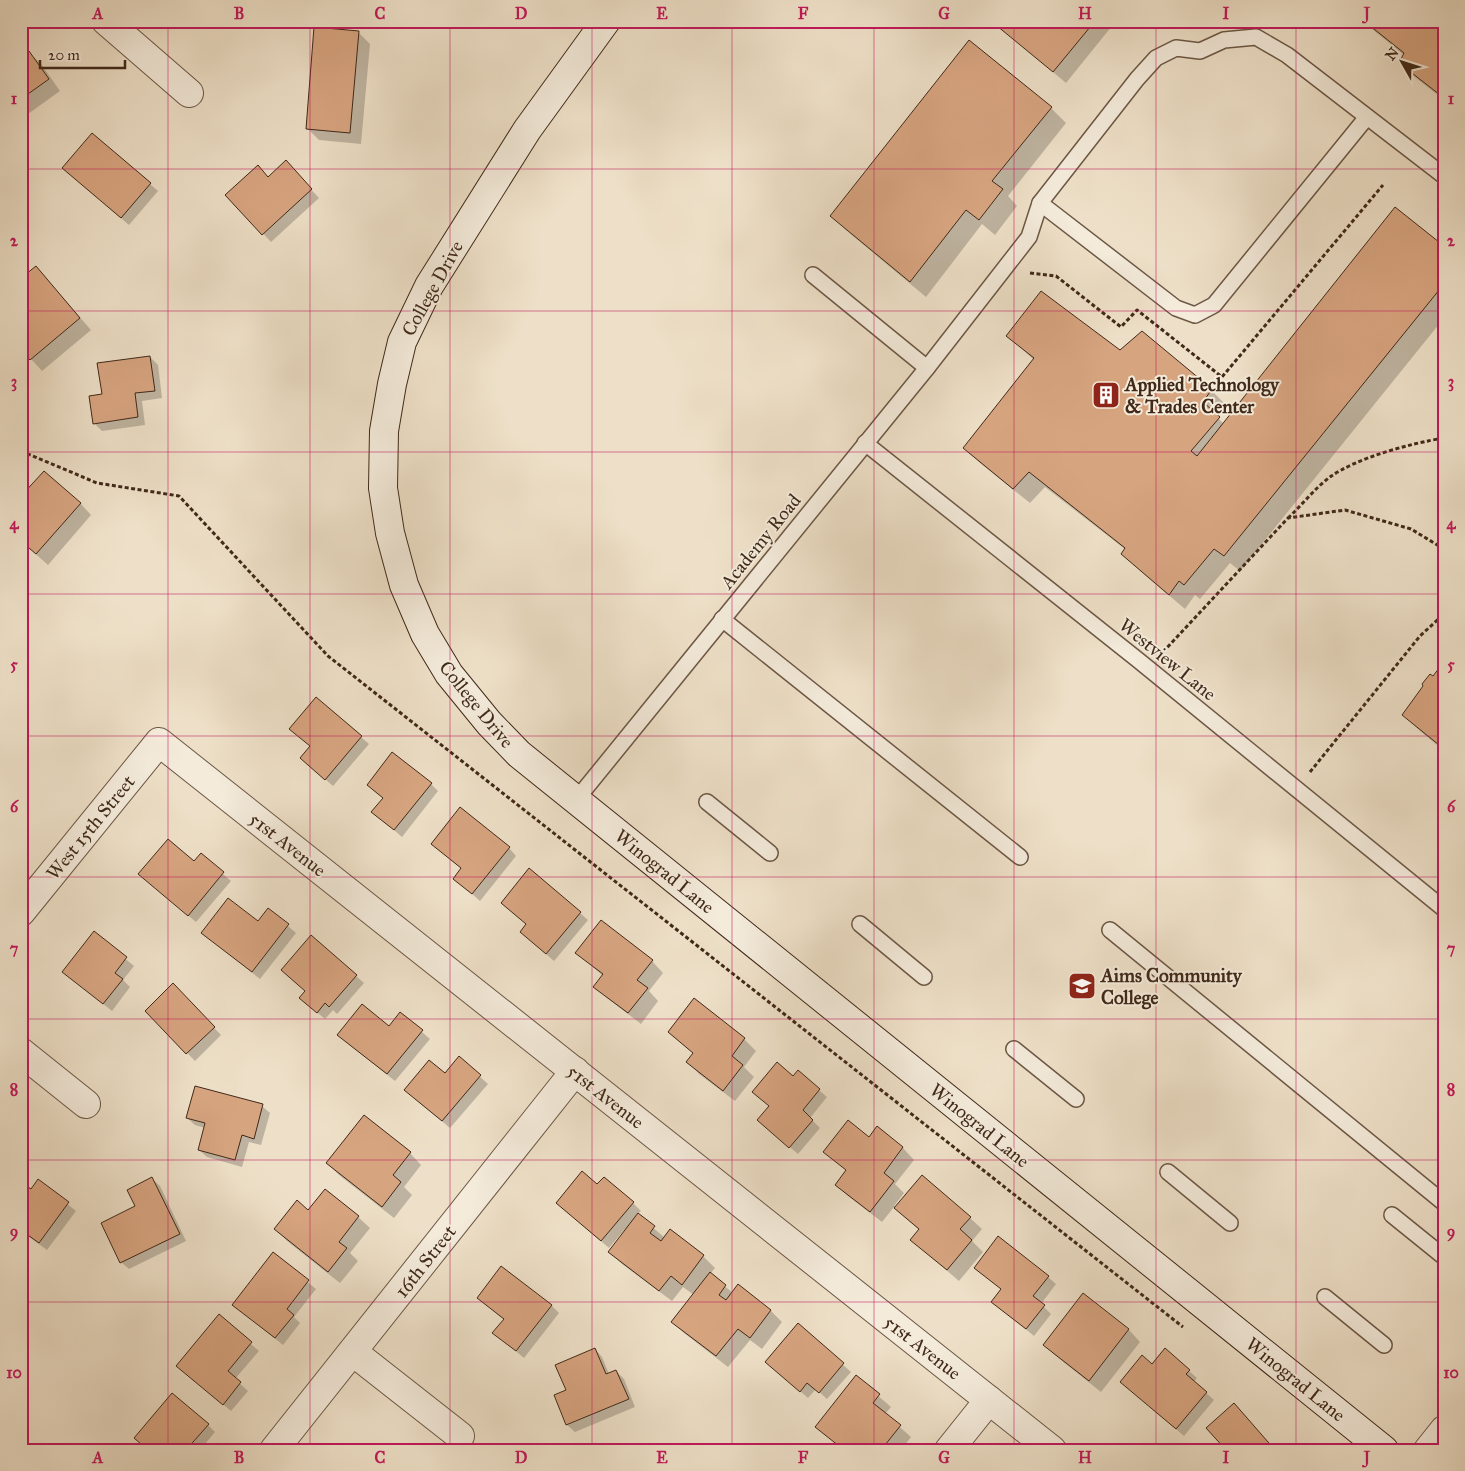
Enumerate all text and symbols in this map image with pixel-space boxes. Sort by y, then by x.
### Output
text: A [92,4,104,23]
text: B [234,4,244,23]
text: C [375,4,386,23]
text: D [515,4,528,23]
text: E [656,4,668,23]
text: F [798,4,809,23]
text: G [938,4,950,23]
text: H [1078,4,1092,23]
text: I [1223,4,1230,23]
text: J [1362,4,1371,24]
scale bar [40,38,125,70]
north arrow [1378,38,1428,88]
text: N [1382,44,1403,64]
text: 20 m [48,46,80,64]
text: 1 [11,89,18,108]
text: 1 [1448,89,1455,108]
text: 2 [10,231,19,250]
text: 2 [1447,231,1456,250]
street label: College Drive [397,236,469,340]
text: 3 [11,372,17,392]
text: 3 [1448,372,1454,392]
place label: Applied Technology & Trades Center [1123,373,1280,418]
building icon: Applied Technology & Trades Center [1091,380,1121,410]
street label: Academy Road [715,489,806,594]
text: 4 [10,514,20,534]
text: 4 [1447,514,1457,534]
street label: Westview Lane [1115,613,1221,705]
text: 5 [10,655,18,674]
text: 5 [1447,655,1455,674]
street label: College Drive [434,656,519,753]
street label: West 15th Street [41,770,140,884]
text: 6 [10,797,19,816]
text: 6 [1447,797,1456,816]
street label: 51st Avenue [245,807,331,882]
street label: Winograd Lane [610,824,719,919]
text: 7 [10,939,19,958]
text: 7 [1447,939,1456,958]
place label: Aims Community College [1099,964,1243,1010]
school or university icon: Aims Community College [1067,971,1097,1001]
street label: 51st Avenue [563,1059,649,1134]
street label: Winograd Lane [925,1078,1034,1173]
text: 8 [10,1080,18,1099]
text: 8 [1447,1080,1455,1099]
street label: 16th Street [390,1220,461,1302]
text: 9 [10,1222,18,1242]
text: 9 [1447,1222,1455,1242]
street label: 51st Avenue [880,1310,966,1385]
street label: Winograd Lane [1241,1332,1350,1427]
text: 10 [6,1363,22,1382]
text: 10 [1443,1363,1459,1382]
text: A [92,1448,104,1467]
text: B [234,1448,244,1467]
text: C [375,1448,386,1467]
text: D [515,1448,528,1467]
text: E [656,1448,668,1467]
text: F [798,1448,809,1467]
text: G [938,1448,950,1467]
text: H [1078,1448,1092,1467]
text: I [1223,1448,1230,1467]
text: J [1362,1448,1371,1468]

